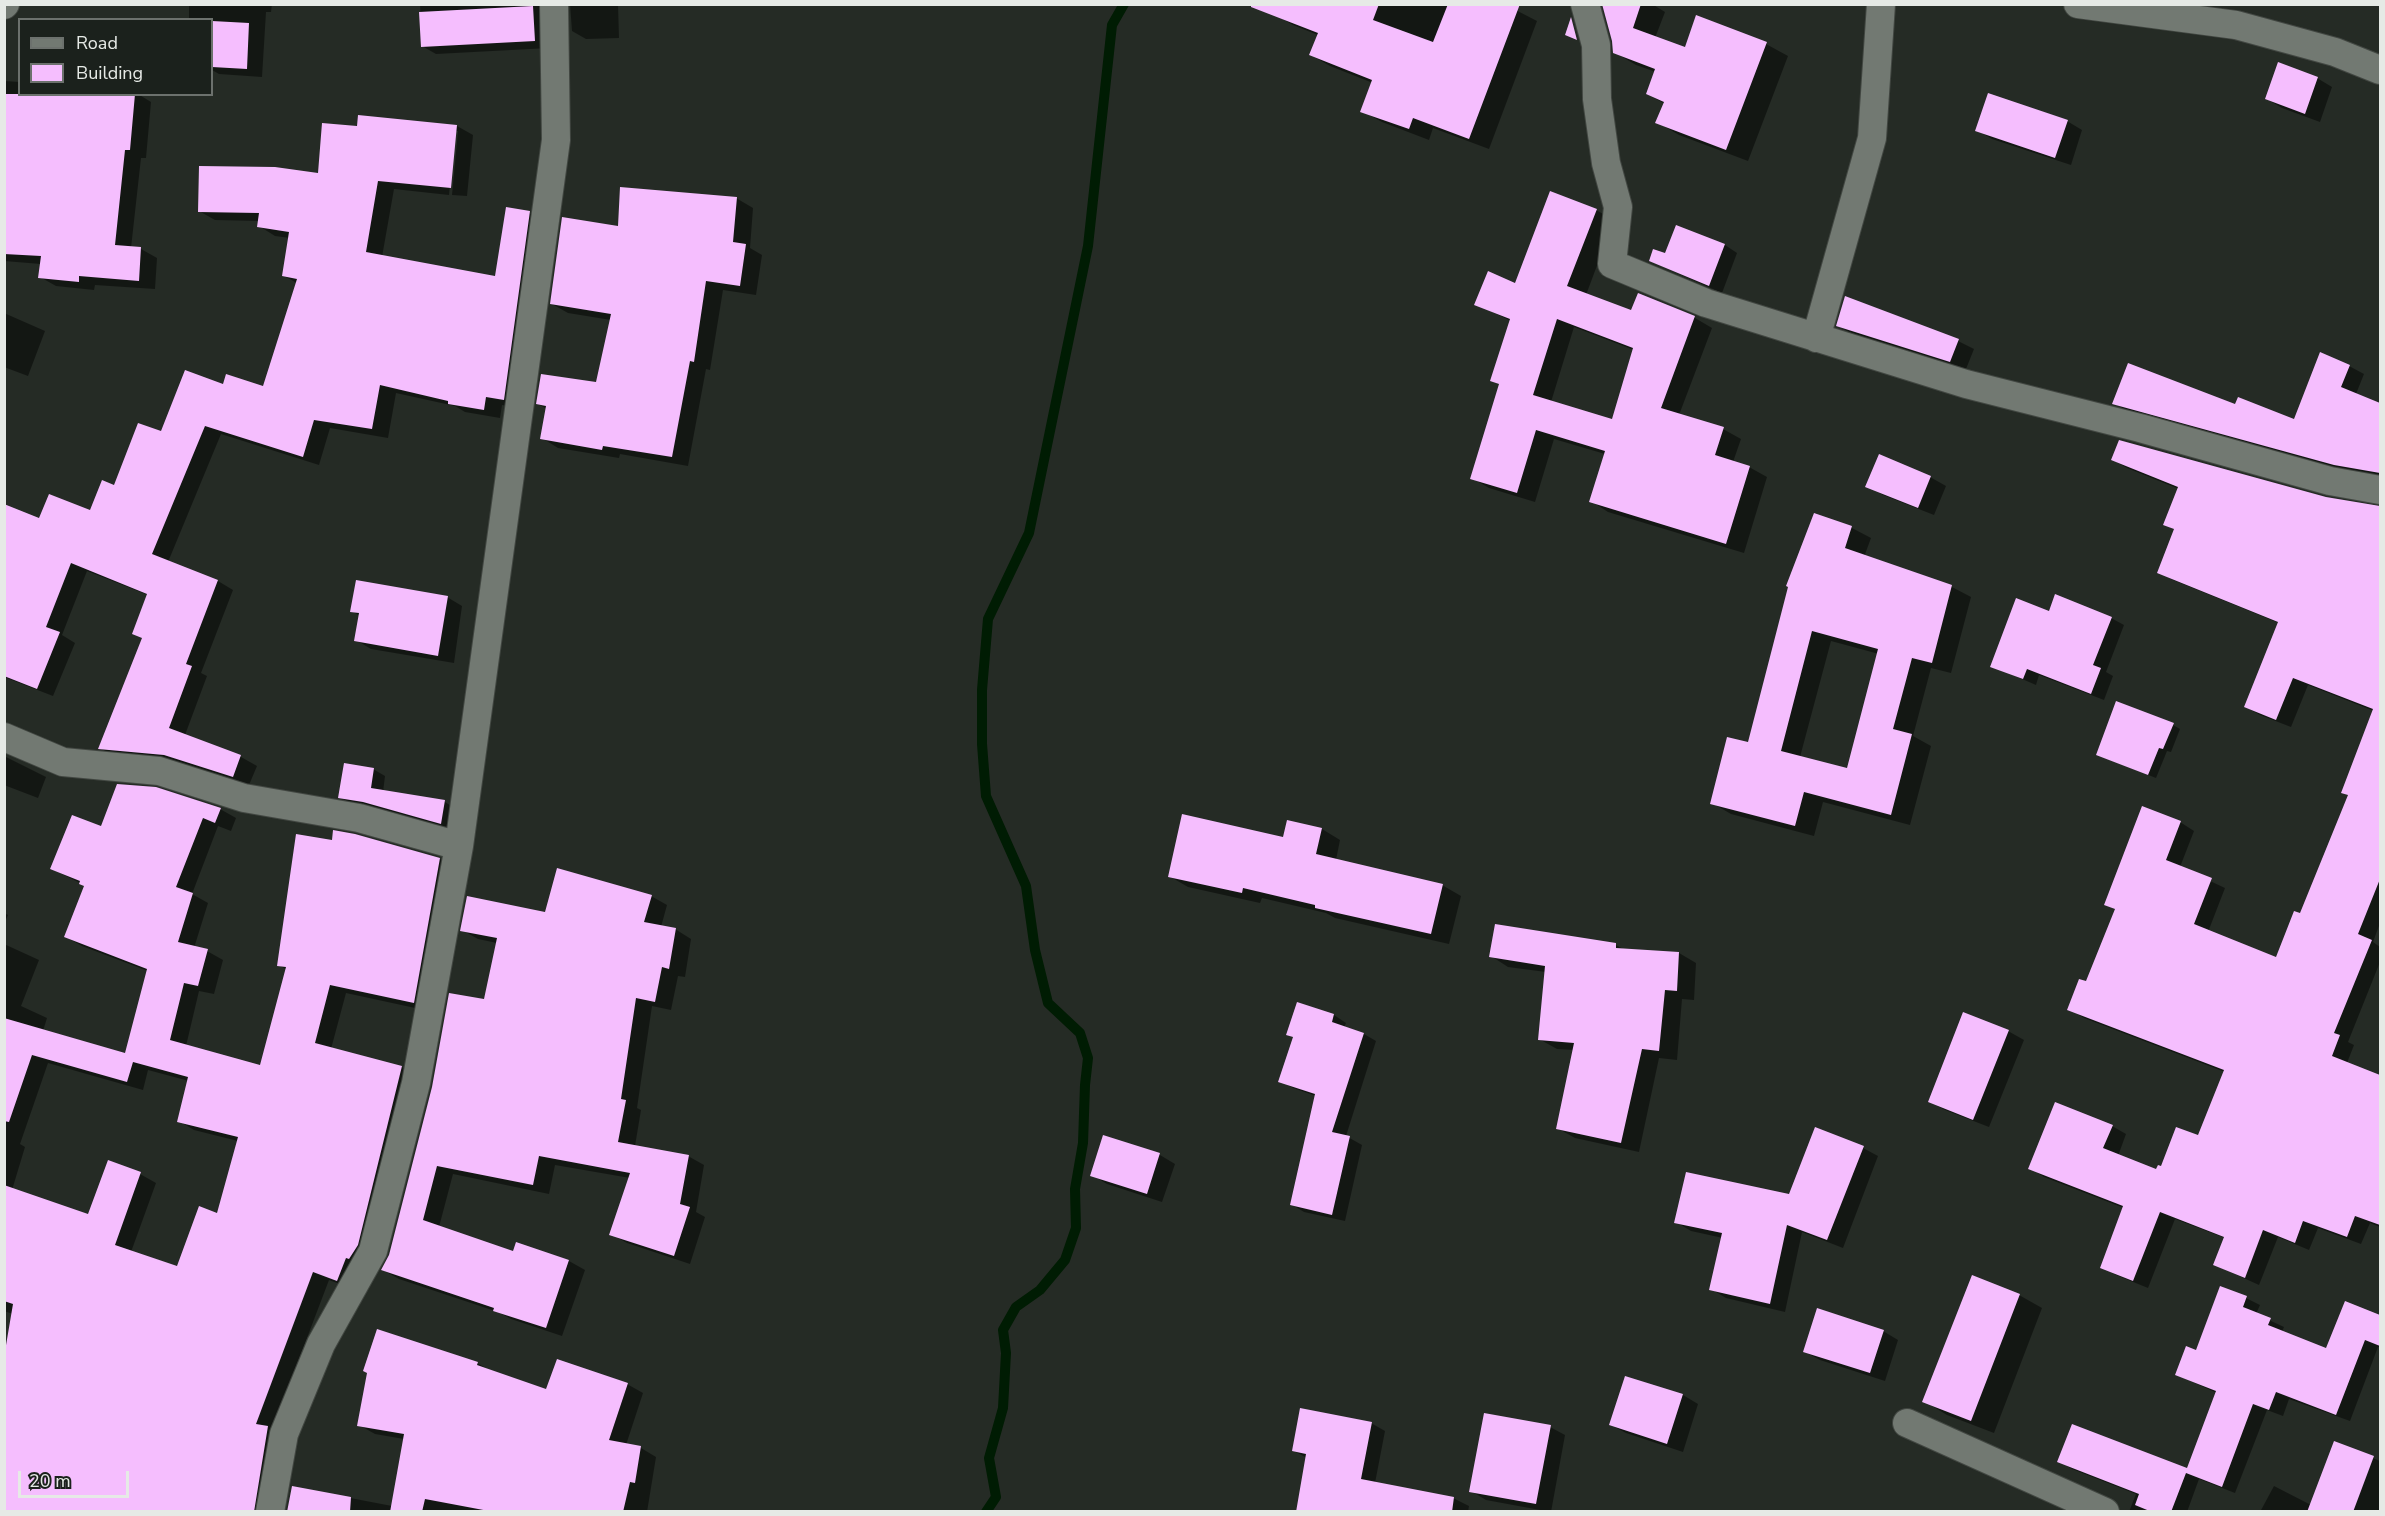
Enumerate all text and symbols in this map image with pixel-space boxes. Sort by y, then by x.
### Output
legend [18,18,213,96]
text: Road [76,31,118,55]
text: Building [76,61,143,85]
scale bar [21,1459,132,1497]
text: 20 m [29,1469,71,1493]

